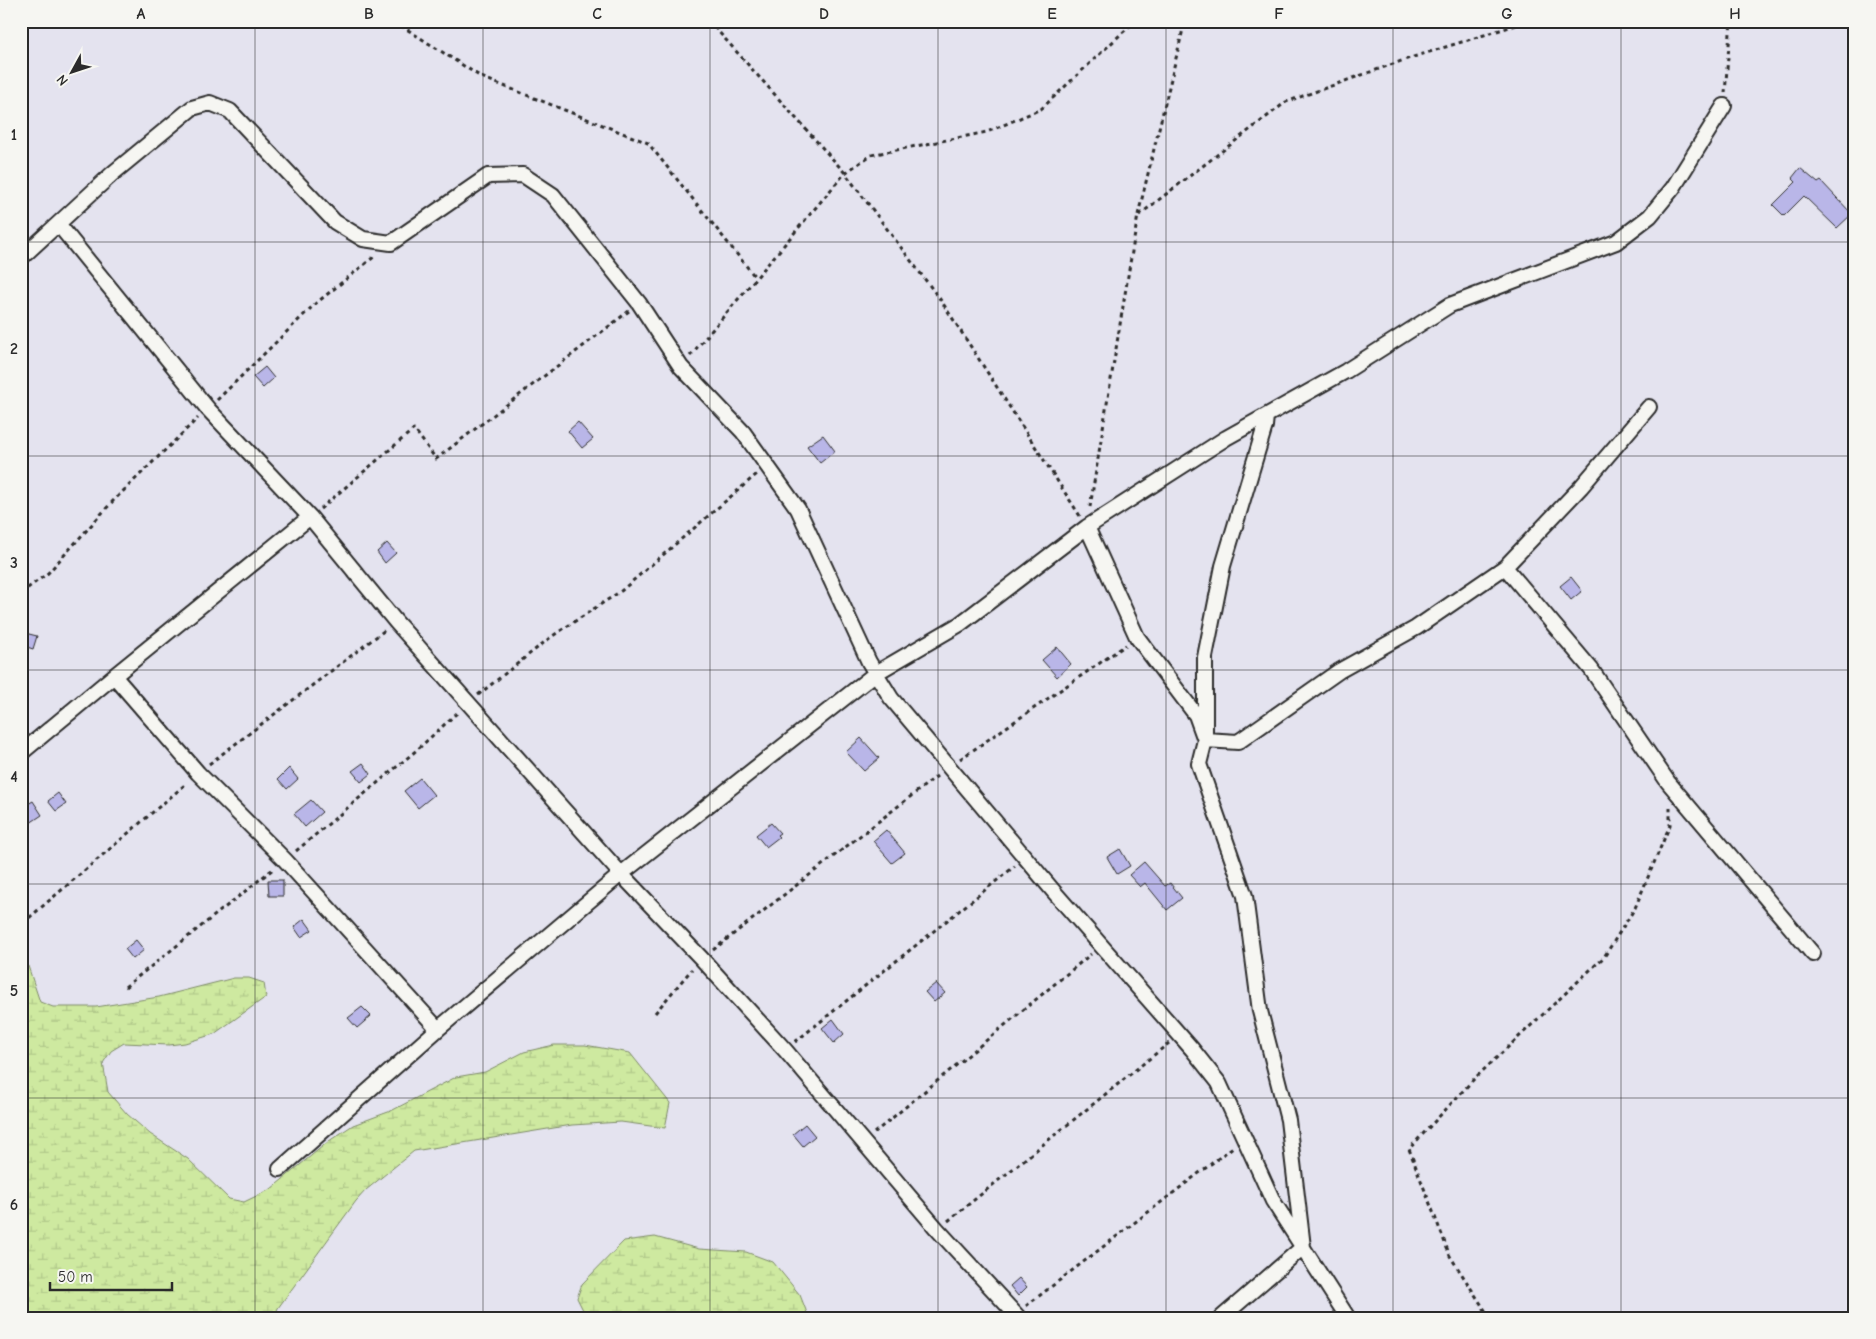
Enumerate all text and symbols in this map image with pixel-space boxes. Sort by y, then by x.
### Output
text: A [137,5,146,23]
text: B [364,5,374,23]
text: C [592,5,602,23]
text: D [819,5,829,23]
text: E [1047,5,1057,23]
text: F [1274,5,1284,23]
text: G [1501,5,1513,23]
text: H [1729,5,1741,23]
north arrow [48,48,98,98]
text: N [53,71,72,89]
text: 1 [11,126,17,144]
text: 2 [10,340,18,358]
text: 3 [10,554,18,572]
text: 4 [10,768,18,786]
text: 5 [10,982,18,1000]
text: 6 [10,1196,18,1214]
scale bar [50,1259,172,1291]
text: 50 m [58,1268,93,1286]

